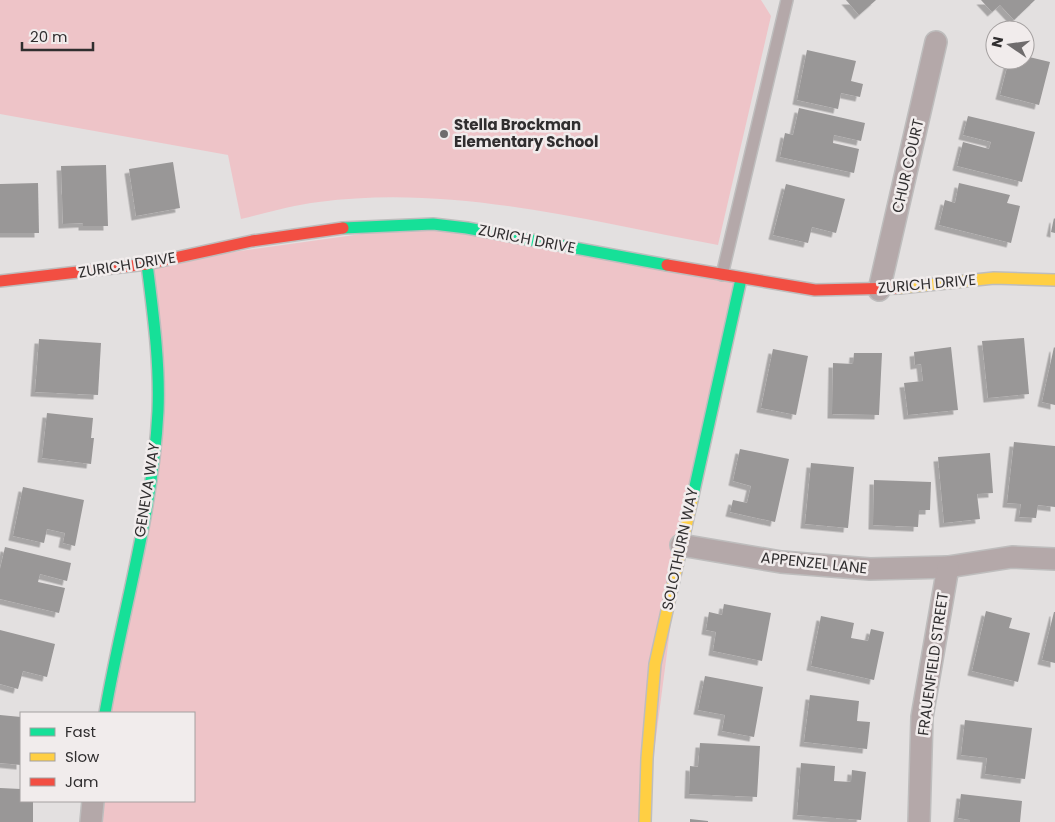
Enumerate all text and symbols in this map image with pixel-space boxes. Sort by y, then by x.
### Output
scale bar [22,20,94,52]
north arrow [985,20,1035,70]
text: 20 m [30,26,68,47]
text: N [986,35,1008,49]
place label: Stella Brockman Elementary School [454,114,598,152]
street label: CHUR COURT [886,117,929,215]
marker: Stella Brockman Elementary School [438,128,450,140]
street label: ZURICH DRIVE [477,219,577,258]
street label: ZURICH DRIVE [77,246,177,283]
street label: ZURICH DRIVE [877,269,977,298]
street label: GENEVA WAY [129,441,164,539]
street label: SOLOTHURN WAY [656,486,703,612]
street label: APPENZEL LANE [760,546,868,579]
street label: FRAUENFIELD STREET [912,591,953,737]
legend [20,712,195,802]
text: Fast [65,721,96,742]
text: Slow [65,746,100,767]
text: Jam [65,771,99,792]

